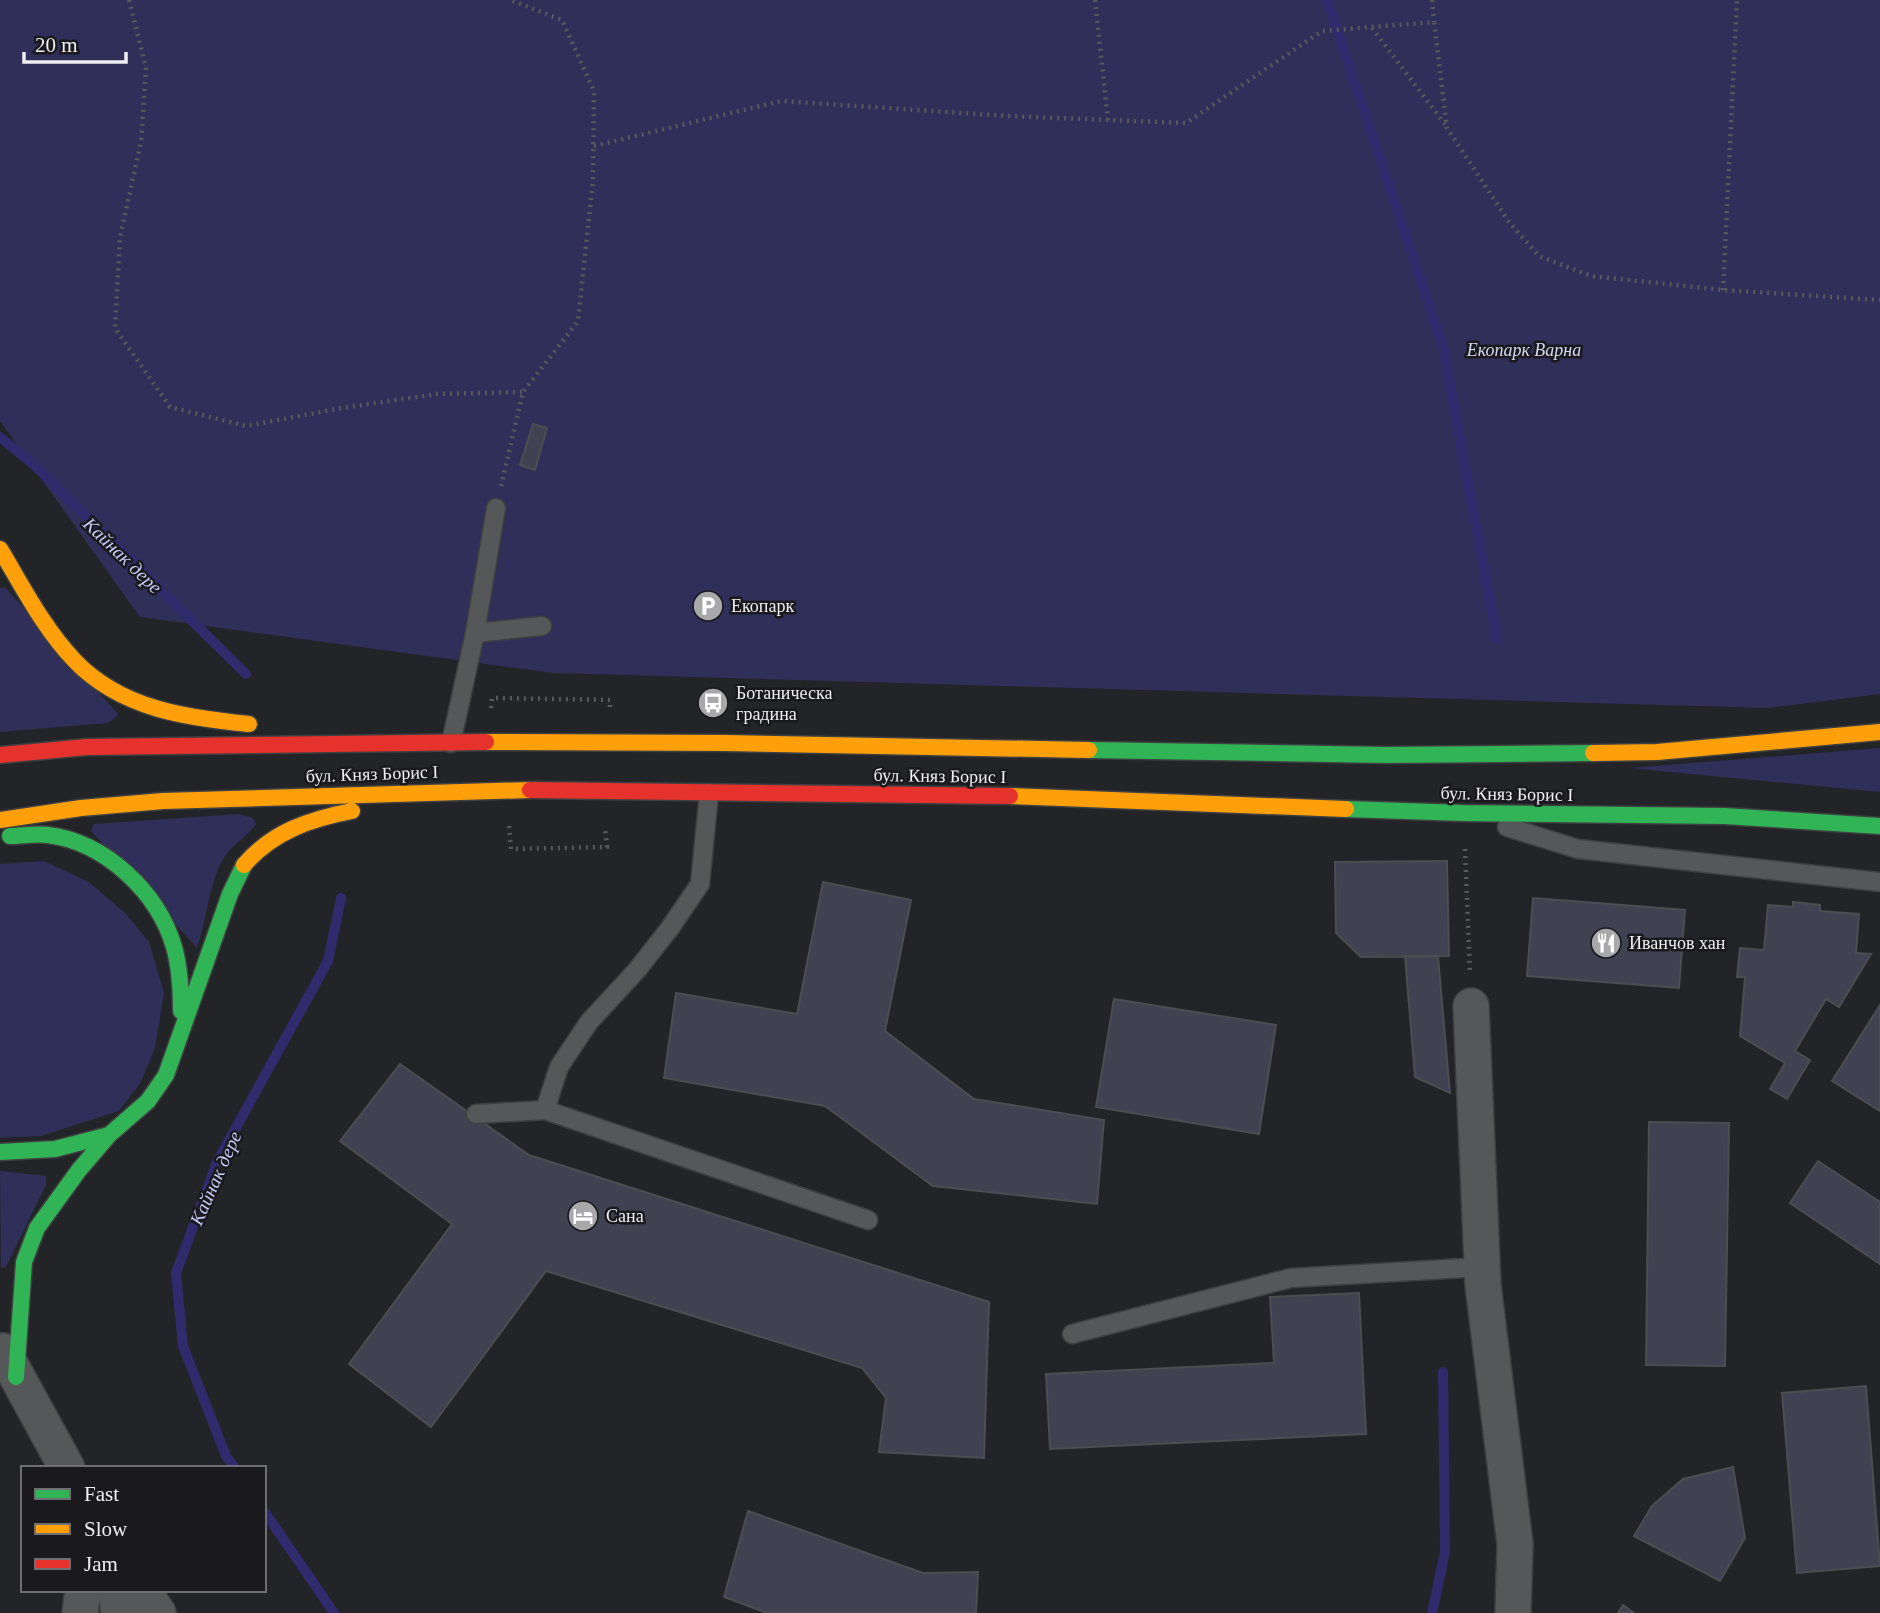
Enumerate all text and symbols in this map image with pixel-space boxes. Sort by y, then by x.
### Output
scale bar [24,21,126,65]
text: 20 m [35,33,78,57]
park label: Екопарк Варна [1466,340,1581,360]
water label: Кайнак дере [79,512,166,598]
parking icon: Екопарк [691,589,725,623]
place label: Екопарк [731,596,794,616]
place label: Ботаническа градина [736,683,832,724]
bus stop icon: Ботаническа градина [696,686,730,720]
street label: бул. Княз Борис I [305,762,439,786]
street label: бул. Княз Борис I [874,765,1006,787]
street label: бул. Княз Борис I [1441,783,1573,805]
restaurant icon: Иванчов хан [1589,926,1623,960]
place label: Иванчов хан [1629,933,1726,953]
water label: Кайнак дере [185,1128,245,1229]
hotel icon: Сана [566,1199,600,1233]
place label: Сана [606,1206,644,1226]
legend [21,1466,266,1592]
text: Fast [84,1482,119,1506]
text: Slow [84,1517,128,1541]
text: Jam [84,1552,118,1576]

